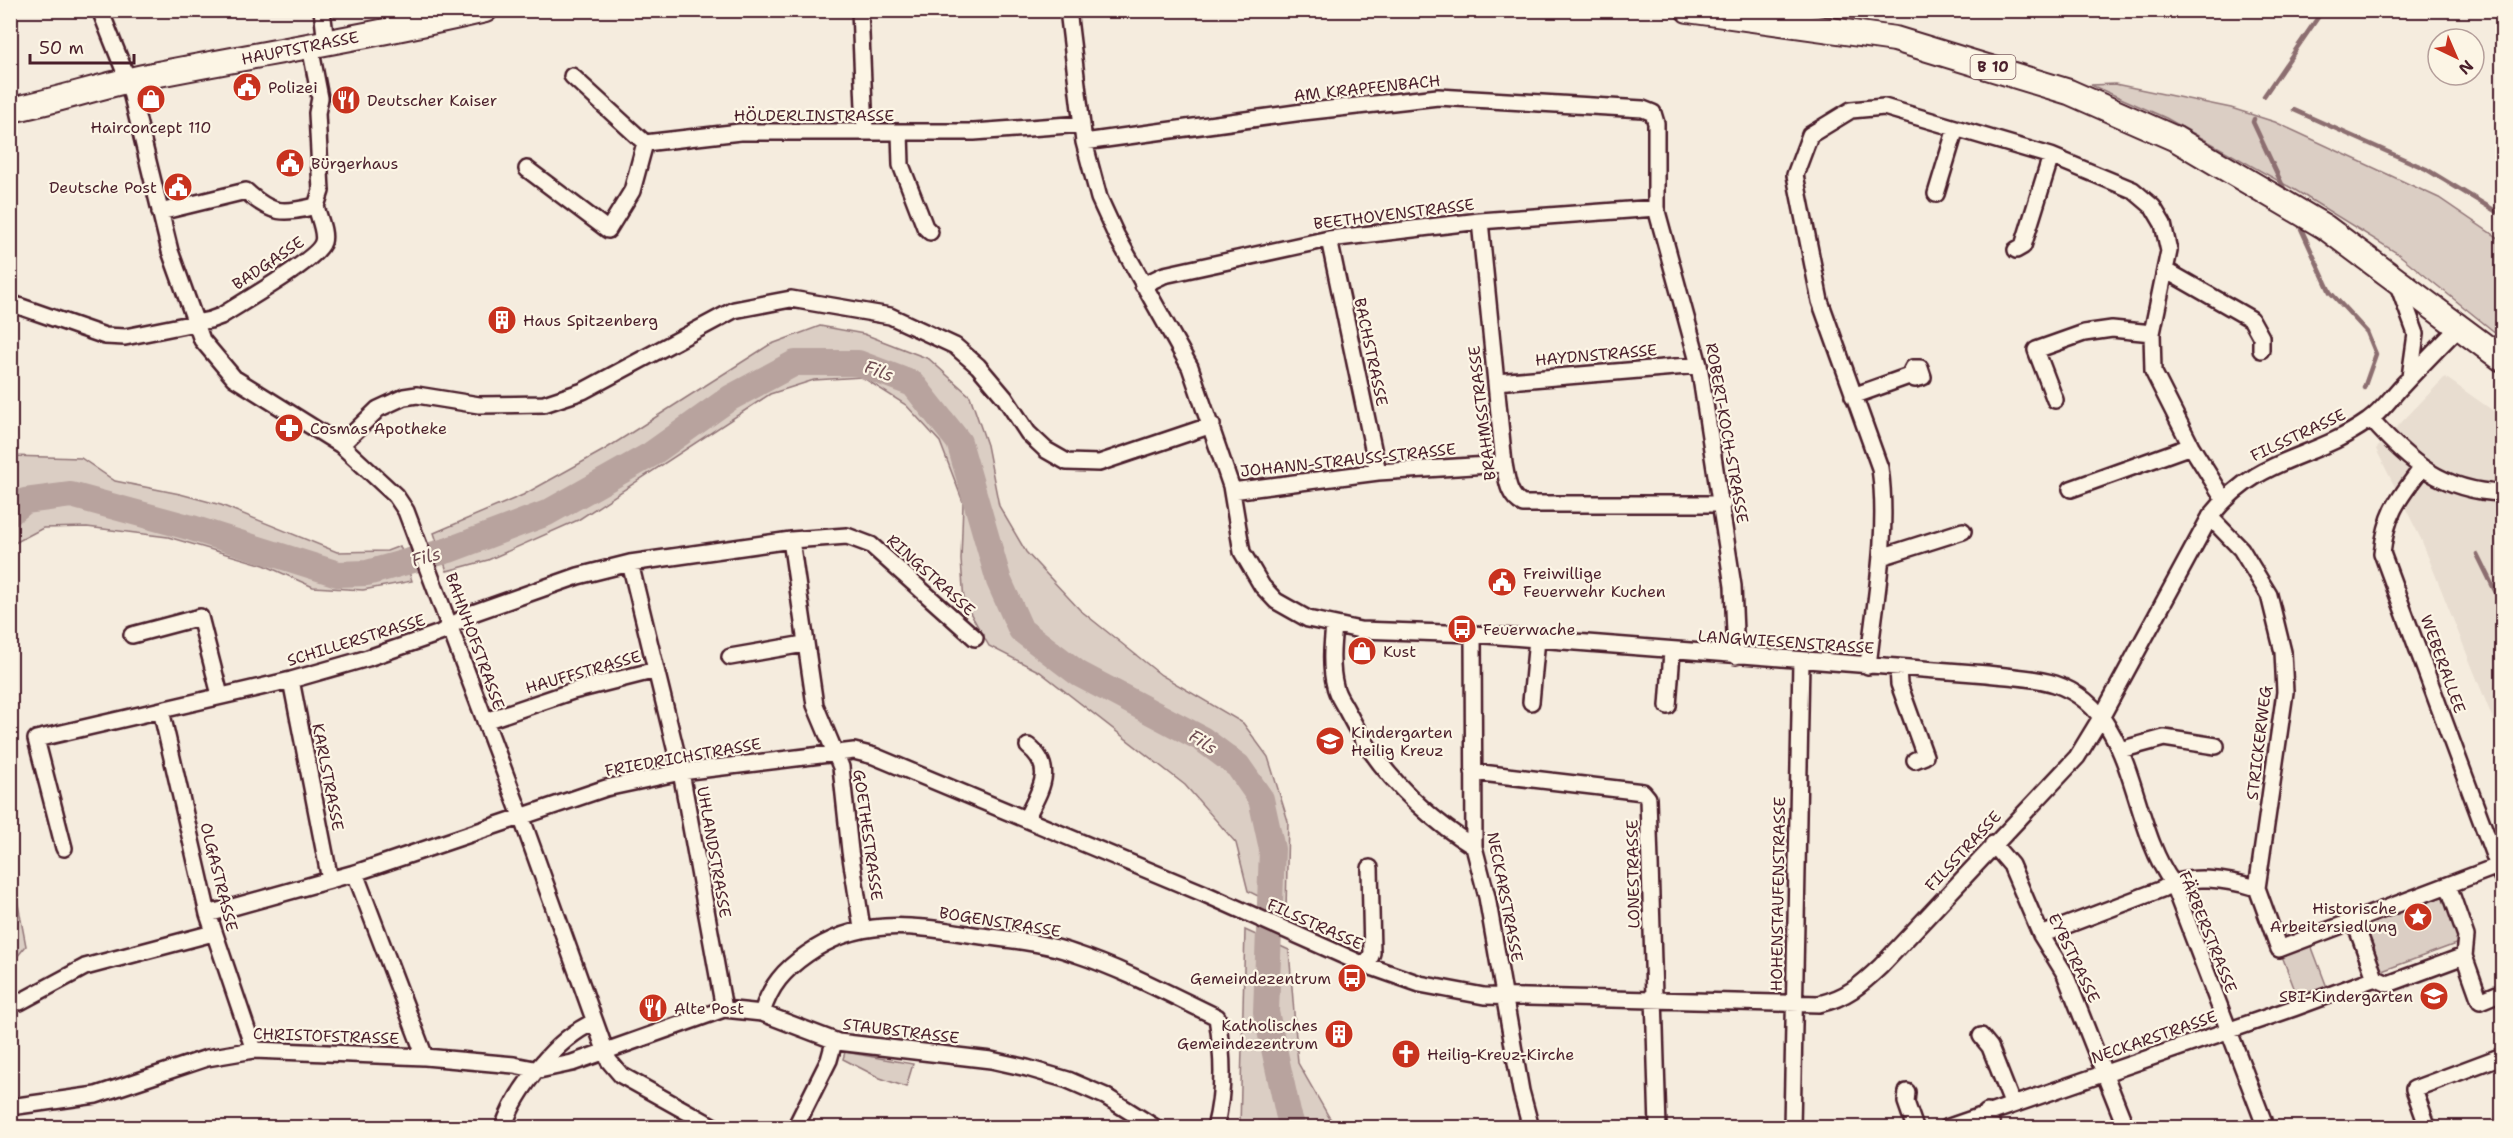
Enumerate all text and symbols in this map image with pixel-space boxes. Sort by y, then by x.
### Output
street label: HAUPTSTRASSE [239,26,361,70]
scale bar [30,27,134,65]
north arrow [2426,27,2486,87]
text: 50 m [39,36,84,60]
road number: B 10 [1970,55,2016,79]
text: N [2454,55,2478,79]
street label: AM KRAPFENBACH [1293,70,1441,106]
public building icon: Polizei [231,71,263,103]
place label: Polizei [268,77,318,98]
shop icon: Hairconcept 110 [135,83,167,115]
restaurant icon: Deutscher Kaiser [330,84,362,116]
place label: Deutscher Kaiser [367,90,497,111]
street label: HÖLDERLINSTRASSE [734,105,894,126]
place label: Hairconcept 110 [90,117,212,138]
public building icon: Bürgerhaus [274,147,306,179]
place label: Bürgerhaus [311,153,398,174]
public building icon: Deutsche Post [162,171,194,203]
place label: Deutsche Post [49,177,157,198]
street label: BEETHOVENSTRASSE [1312,194,1476,234]
street label: BADGASSE [228,231,308,295]
street label: BACHSTRASSE [1349,296,1393,408]
building icon: Haus Spitzenberg [486,304,518,336]
place label: Haus Spitzenberg [523,310,658,331]
street label: HAYDNSTRASSE [1534,339,1658,371]
street label: ROBERT-KOCH-STRASSE [1701,341,1753,525]
street label: BRAHMSSTRASSE [1463,344,1501,482]
water label: Fils [861,355,897,387]
street label: FILSSTRASSE [2247,404,2349,466]
pharmacy icon: Cosmas Apotheke [273,412,305,444]
place label: Cosmas Apotheke [310,418,447,439]
street label: JOHANN-STRAUSS-STRASSE [1239,438,1457,482]
street label: RINGSTRASSE [882,530,980,620]
water label: Fils [409,542,443,572]
place label: Freiwillige Feuerwehr Kuchen [1523,563,1666,602]
public building icon: Freiwillige Feuerwehr Kuchen [1486,566,1518,598]
street label: BAHNHOFSTRASSE [440,570,510,712]
street label: SCHILLERSTRASSE [284,609,428,671]
street label: WEBERALLEE [2415,612,2471,716]
bus stop icon: Feuerwache [1446,613,1478,645]
place label: Feuerwache [1483,619,1576,640]
street label: LANGWIESENSTRASSE [1697,625,1875,659]
shop icon: Kust [1346,635,1378,667]
place label: Kust [1383,641,1416,662]
street label: HAUFFSTRASSE [523,645,643,699]
street label: STRICKERWEG [2242,685,2276,801]
street label: KARLSTRASSE [307,721,349,833]
place label: Kindergarten Heilig Kreuz [1351,722,1453,761]
water label: Fils [1184,724,1222,760]
school or university icon: Kindergarten Heilig Kreuz [1314,725,1346,757]
street label: FRIEDRICHSTRASSE [603,733,763,781]
street label: GOETHESTRASSE [848,768,888,902]
street label: UHLANDSTRASSE [692,785,736,919]
street label: HOHENSTAUFENSTRASSE [1766,796,1790,992]
street label: FILSSTRASSE [1920,806,2006,896]
street label: LONESTRASSE [1622,819,1644,929]
street label: OLGASTRASSE [195,820,243,934]
street label: NECKARSTRASSE [1482,830,1528,964]
street label: FÄRBERSTRASSE [2174,868,2242,996]
street label: FILSSTRASSE [1264,894,1366,954]
place label: Historische Arbeitersiedlung [2270,898,2397,937]
place icon: Historische Arbeitersiedlung [2402,901,2434,933]
street label: BOGENSTRASSE [938,902,1062,942]
street label: EYBSTRASSE [2043,910,2105,1006]
bus stop icon: Gemeindezentrum [1336,962,1368,994]
place label: Gemeindezentrum [1190,968,1331,989]
school or university icon: SBI-Kindergarten [2418,980,2450,1012]
place label: SBI-Kindergarten [2279,986,2413,1007]
restaurant icon: Alte Post [637,992,669,1024]
place label: Alte Post [674,998,744,1019]
street label: NECKARSTRASSE [2088,1006,2220,1068]
street label: STAUBSTRASSE [842,1013,960,1049]
place label: Katholisches Gemeindezentrum [1177,1015,1318,1054]
building icon: Katholisches Gemeindezentrum [1323,1018,1355,1050]
street label: CHRISTOFSTRASSE [253,1023,399,1049]
church icon: Heilig-Kreuz-Kirche [1390,1038,1422,1070]
place label: Heilig-Kreuz-Kirche [1427,1044,1574,1065]

